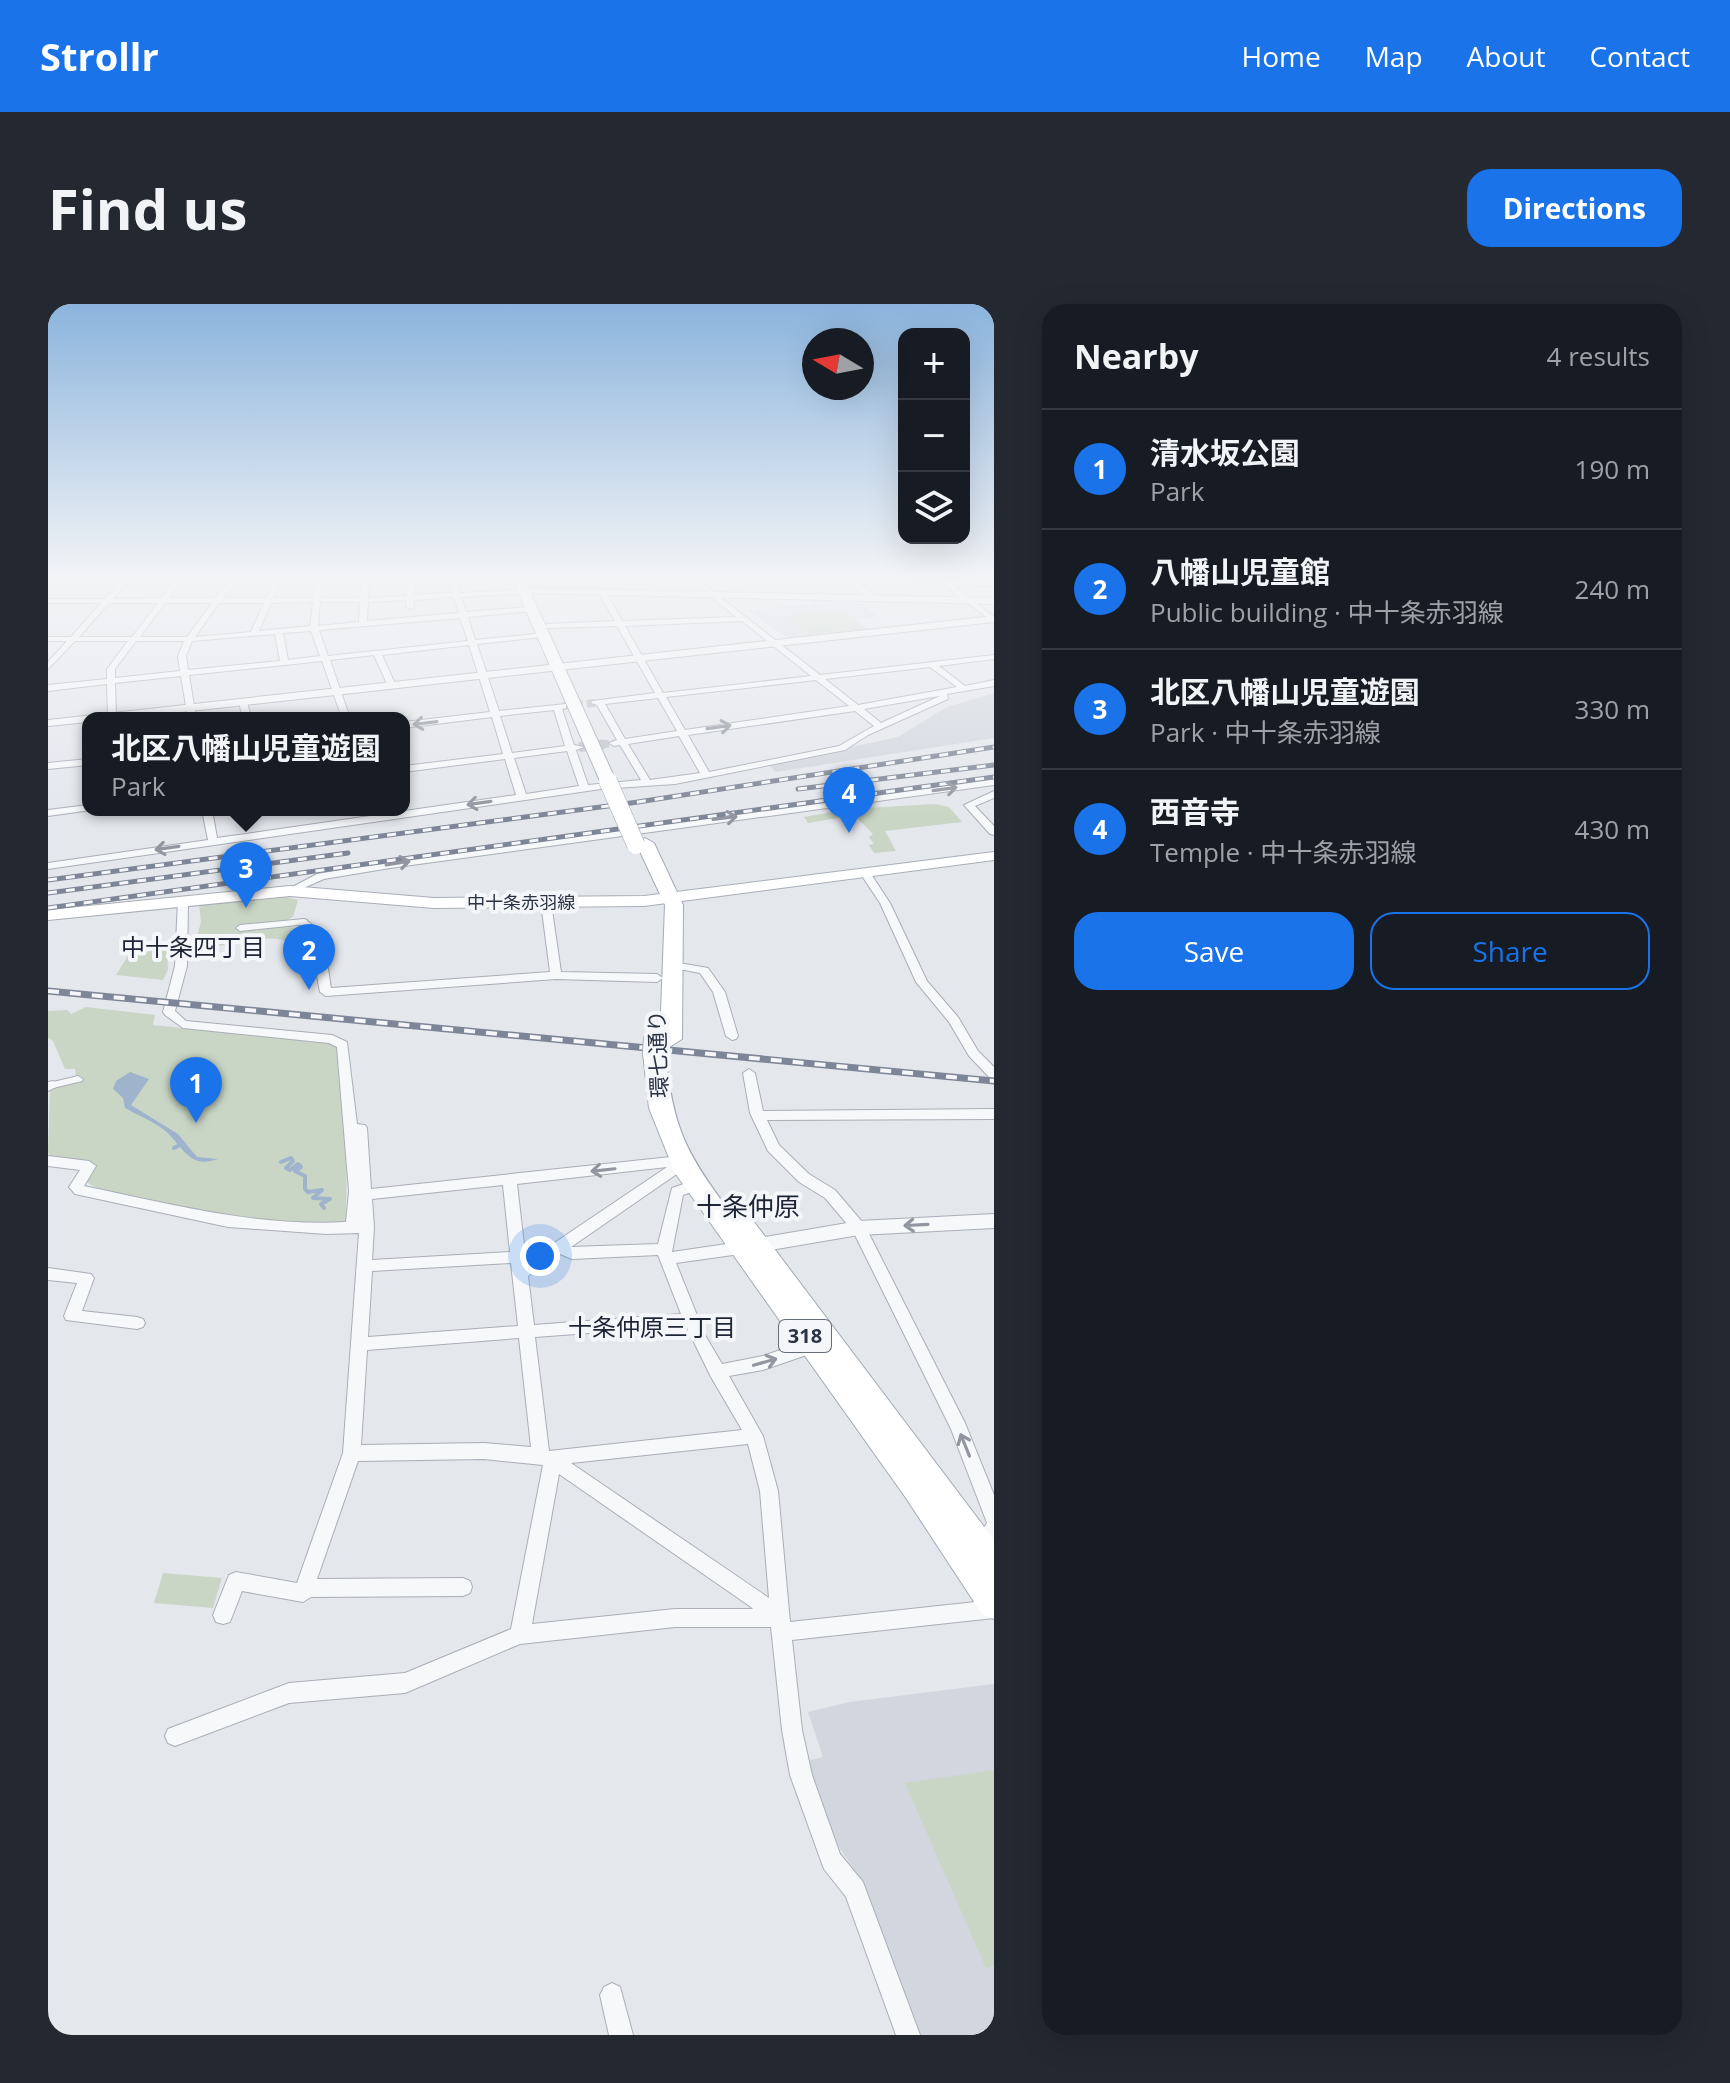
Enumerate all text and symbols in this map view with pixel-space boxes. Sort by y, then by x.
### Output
text: Strollr [40,30,159,82]
text: Home [1242,37,1321,75]
text: Map [1365,37,1423,75]
text: About [1467,37,1545,75]
text: Contact [1589,37,1690,75]
button: Directions [1467,169,1682,247]
text: Find us [48,170,247,246]
north arrow [802,328,874,400]
map controls [898,328,970,544]
button: + [898,328,970,400]
text: Nearby [1074,333,1199,379]
text: 4 results [1547,338,1650,374]
button: − [898,400,970,472]
text: 清水坂公園 [1150,432,1300,473]
text: 1 [1093,451,1107,487]
text: 190 m [1575,451,1650,487]
button: layers [898,472,970,544]
text: Park [1150,473,1204,509]
text: 八幡山児童館 [1150,551,1330,592]
text: 2 [1093,571,1107,607]
text: 240 m [1575,571,1650,607]
text: Public building · 中十条赤羽線 [1150,594,1504,630]
text: 北区八幡山児童遊園 [1150,671,1420,712]
text: 3 [1093,691,1107,727]
text: 330 m [1575,691,1650,727]
popup [82,712,410,816]
text: Park · 中十条赤羽線 [1150,714,1381,750]
one-way arrow [412,715,439,730]
one-way arrow [706,719,731,734]
text: 北区八幡山児童遊園 [111,727,381,768]
pin: 4 [823,767,875,833]
text: Park [111,768,165,804]
one-way arrow [932,781,957,796]
text: 西音寺 [1150,791,1240,832]
one-way arrow [467,796,493,811]
one-way arrow [712,810,737,825]
text: 4 [1093,811,1107,847]
text: 430 m [1575,811,1650,847]
text: Temple · 中十条赤羽線 [1150,834,1416,870]
one-way arrow [155,841,180,856]
pin: 3 [220,842,272,908]
one-way arrow [385,855,410,870]
street label: 中十条赤羽線 [467,890,575,914]
button: Save [1074,912,1354,990]
button: Share [1370,912,1650,990]
pin: 2 [283,924,335,990]
district label: 中十条四丁目 [121,930,265,963]
street label: 環七通り [640,1010,674,1099]
pin: 1 [170,1057,222,1123]
one-way arrow [590,1163,617,1178]
district label: 十条仲原 [696,1188,800,1224]
one-way arrow [903,1218,930,1233]
your location [520,1236,560,1276]
district label: 十条仲原三丁目 [568,1310,736,1343]
road number: 318 [779,1320,831,1352]
one-way arrow [752,1353,778,1368]
one-way arrow [957,1433,971,1458]

